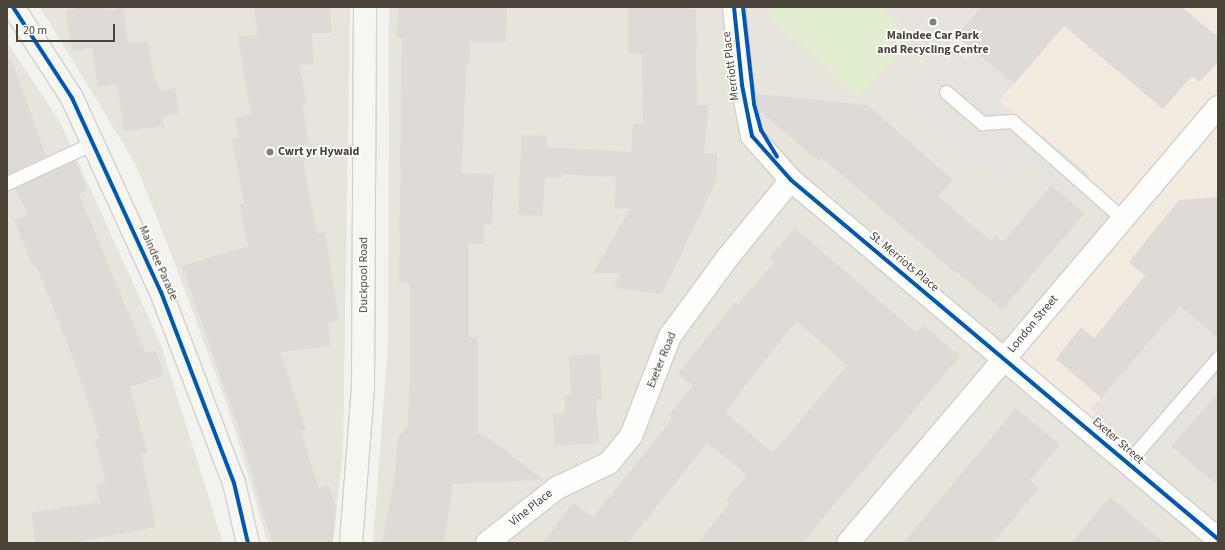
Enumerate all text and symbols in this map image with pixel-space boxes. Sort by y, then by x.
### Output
scale bar [18,16,117,42]
marker: Maindee Car Park and Recycling Centre [928,17,938,27]
text: 20 m [23,22,47,39]
place label: Maindee Car Park and Recycling Centre [877,29,989,57]
street label: Merriott Place [720,31,742,101]
place label: Cwrt yr Hywaid [278,145,359,159]
marker: Cwrt yr Hywaid [265,147,275,157]
street label: Maindee Parade [135,223,181,303]
street label: St. Merriots Place [866,229,942,295]
street label: Duckpool Road [357,237,371,313]
street label: London Street [1005,292,1061,356]
street label: Exeter Road [644,330,680,390]
street label: Exeter Street [1089,415,1147,467]
street label: Vine Place [506,487,556,529]

